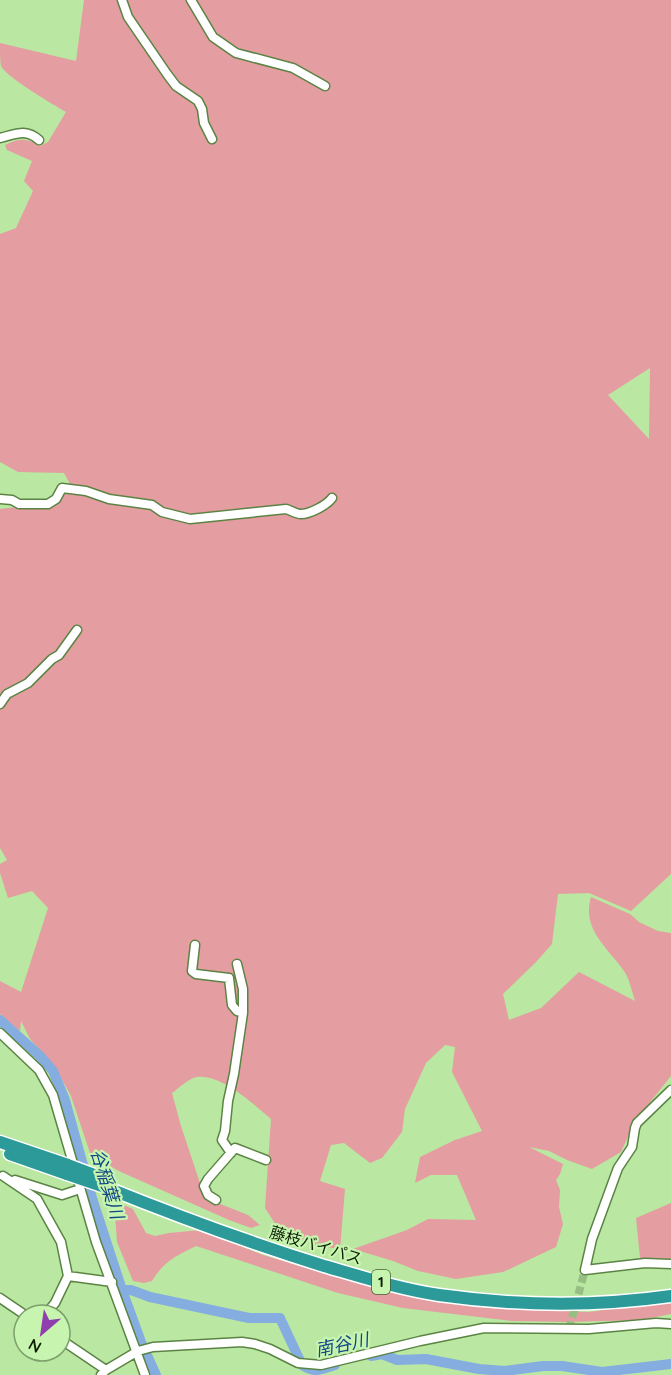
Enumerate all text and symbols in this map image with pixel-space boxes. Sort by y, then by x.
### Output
water label: 谷稲葉川 [86,1146,130,1224]
street label: 藤枝バイパス [267,1221,365,1269]
road number: 1 [372,1270,390,1294]
north arrow [12,1303,72,1363]
water label: 南谷川 [313,1327,373,1361]
text: N [25,1335,45,1358]

